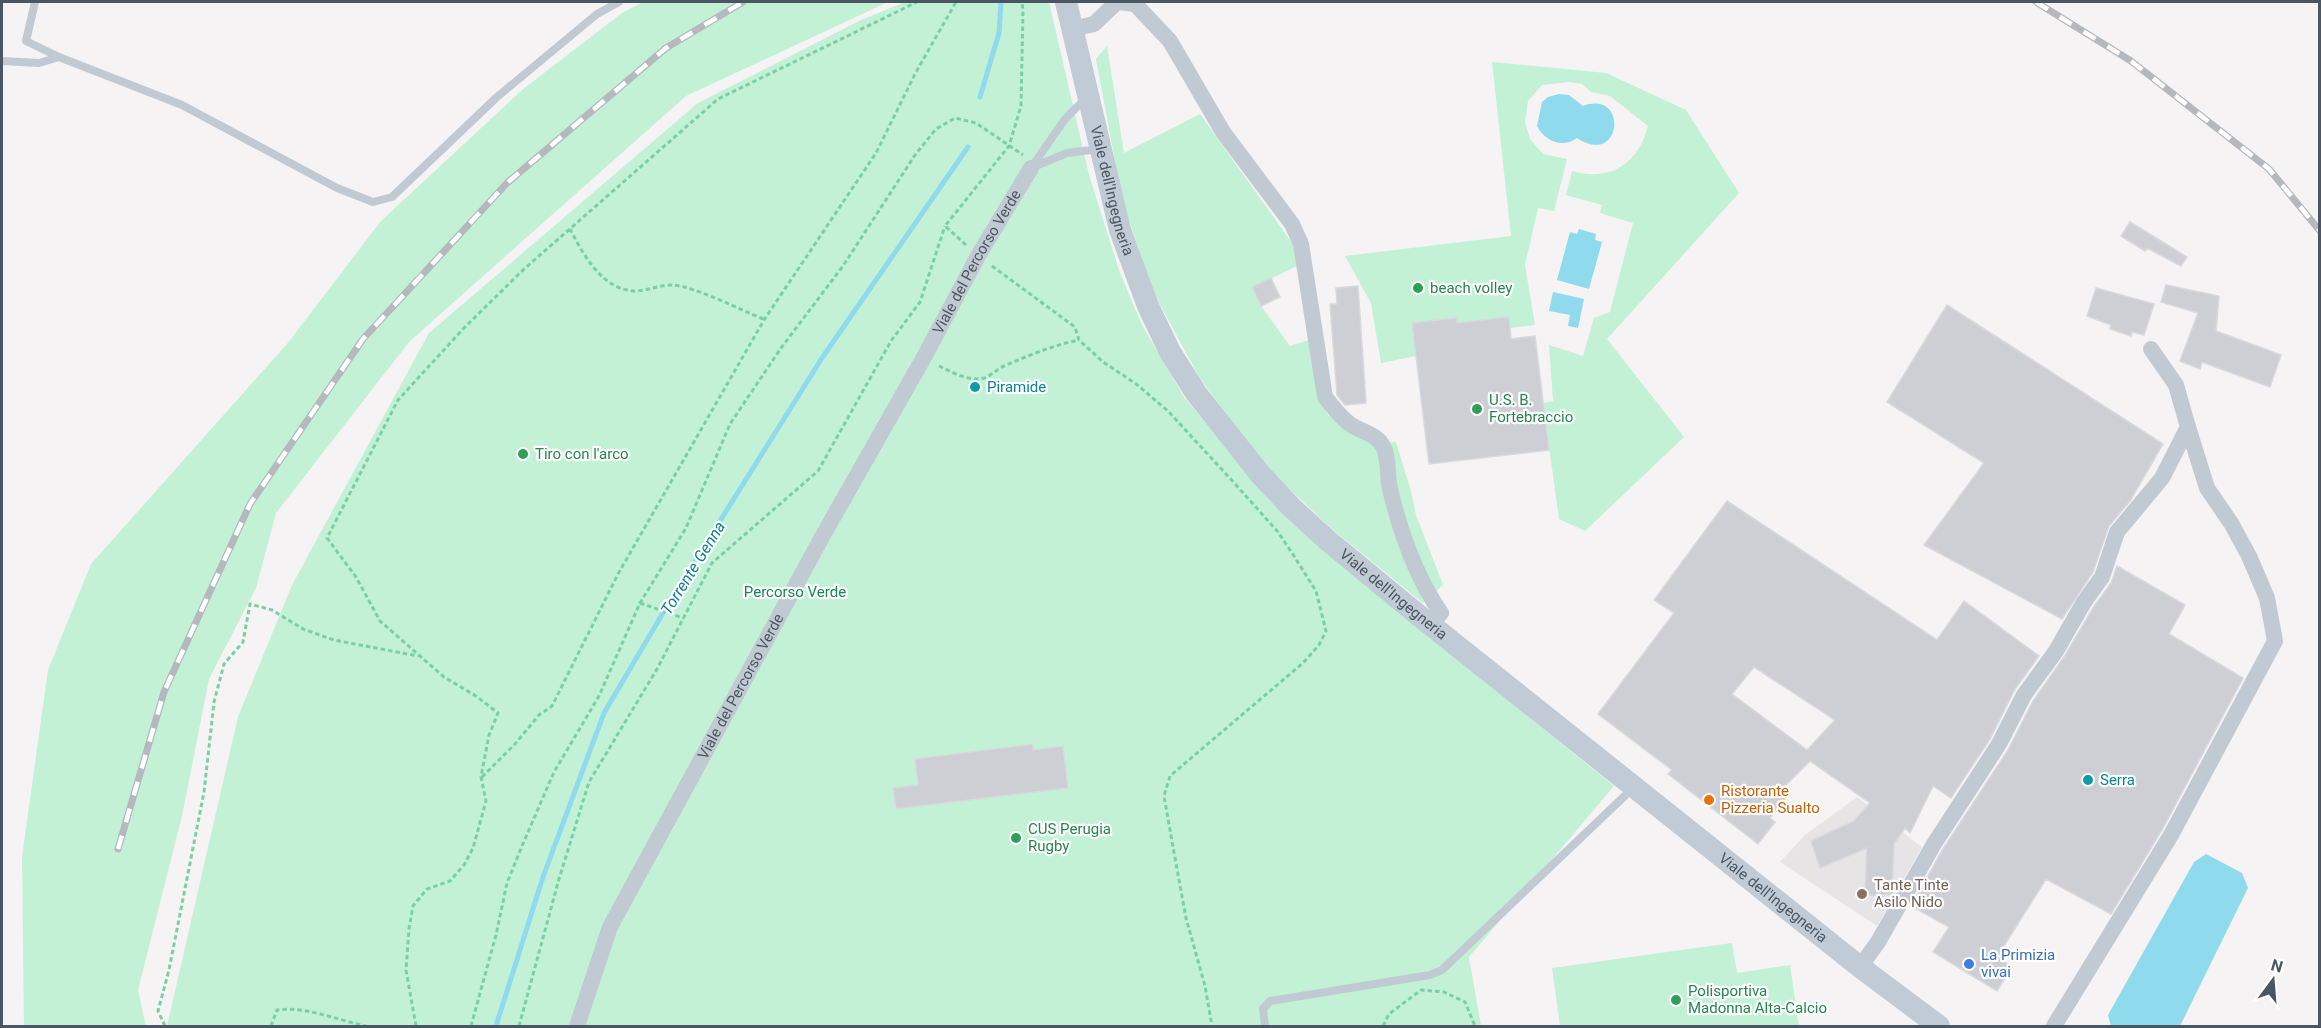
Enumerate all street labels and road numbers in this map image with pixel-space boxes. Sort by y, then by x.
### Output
street label: Viale dell'Ingegneria [1087,124,1138,258]
street label: Viale del Percorso Verde [929,186,1025,337]
street label: Viale dell'Ingegneria [1336,545,1451,644]
street label: Viale del Percorso Verde [694,611,788,762]
street label: Viale dell'Ingegneria [1715,849,1831,946]

